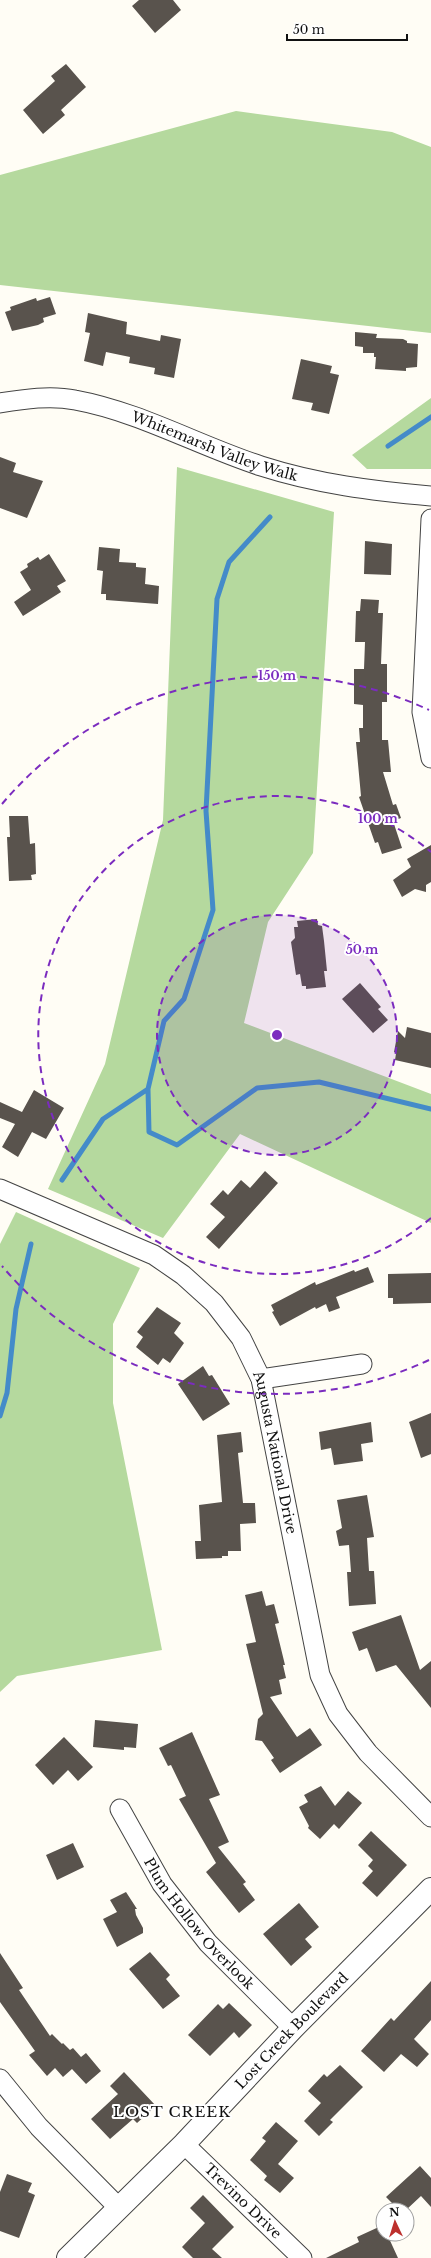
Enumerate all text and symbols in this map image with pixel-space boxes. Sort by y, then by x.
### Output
scale bar [287,16,407,42]
text: 50 m [293,22,325,37]
street label: Whitemarsh Valley Walk [128,407,300,485]
text: 150 m [258,668,297,683]
text: 100 m [358,811,399,826]
text: 50 m [346,942,379,957]
centre of rings [270,1028,284,1042]
street label: Augusta National Drive [249,1366,301,1536]
street label: Plum Hollow Overlook [140,1854,259,1994]
street label: Lost Creek Boulevard [231,1968,352,2093]
district label: LOST CREEK [113,2102,231,2121]
street label: Trevino Drive [200,2159,285,2242]
north arrow [375,2202,415,2242]
text: N [389,2205,401,2219]

